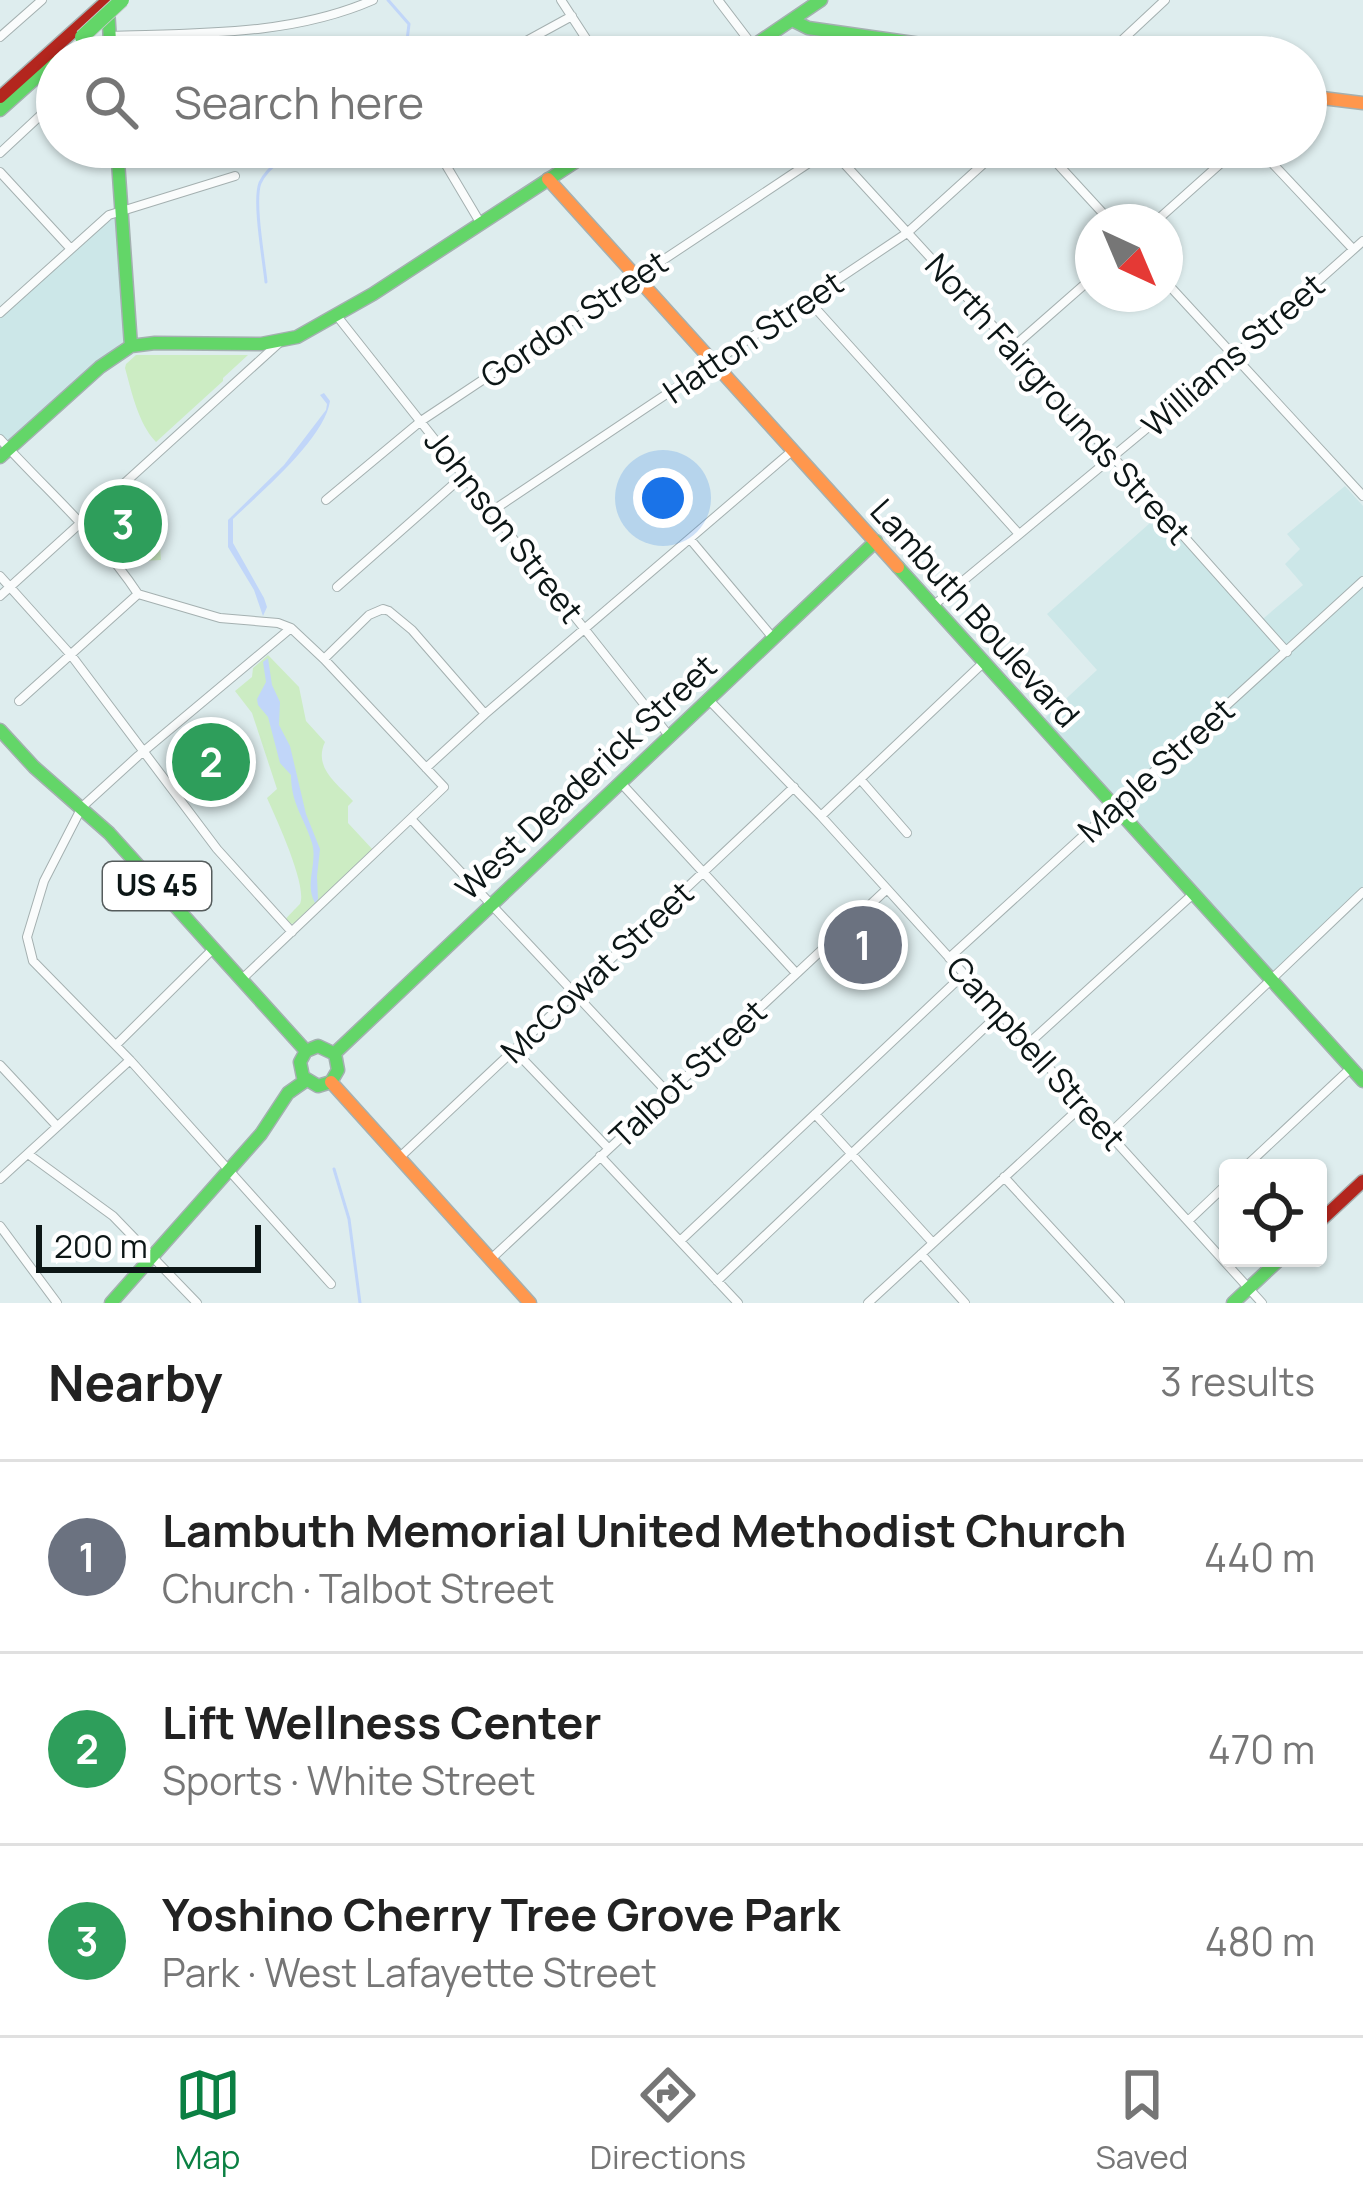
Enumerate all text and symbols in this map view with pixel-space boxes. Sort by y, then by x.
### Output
search box [36,36,1327,168]
icon: search [78,69,144,135]
text: Search here [174,71,424,133]
north arrow [1075,204,1183,312]
street label: Gordon Street [471,239,676,398]
street label: North Fairgrounds Street [916,244,1201,554]
street label: Hatton Street [654,260,852,413]
street label: Williams Street [1132,263,1334,446]
street label: Johnson Street [415,420,594,632]
your location [633,468,693,528]
pin: 3 [84,479,162,569]
street label: Lambuth Boulevard [861,489,1090,736]
street label: West Deaderick Street [445,644,726,909]
street label: Maple Street [1068,687,1244,852]
pin: 2 [172,717,250,807]
road number: US 45 [103,862,211,910]
street label: McCowat Street [491,871,703,1073]
pin: 1 [824,900,902,990]
street label: Campbell Street [937,946,1136,1160]
street label: Talbot Street [599,989,776,1158]
map controls [1219,1159,1327,1267]
button: locate [1219,1159,1327,1267]
scale bar [36,1219,261,1272]
text: 200 m [54,1223,148,1268]
text: Nearby [48,1347,223,1416]
text: 3 results [1160,1354,1315,1408]
text: Lambuth Memorial United Methodist Church [162,1499,1126,1561]
text: 1 [78,1530,96,1584]
text: 440 m [1204,1530,1315,1584]
text: Church · Talbot Street [162,1561,555,1615]
text: Lift Wellness Center [162,1691,601,1753]
text: 2 [75,1722,99,1776]
text: 470 m [1208,1722,1315,1776]
text: Sports · White Street [162,1753,536,1807]
text: Yoshino Cherry Tree Grove Park [162,1883,840,1945]
text: 3 [76,1914,98,1968]
text: 480 m [1205,1914,1315,1968]
text: Park · West Lafayette Street [162,1945,657,1999]
tab: Map [175,2062,241,2179]
tab: Directions [590,2062,746,2179]
tab: Saved [1095,2062,1188,2179]

